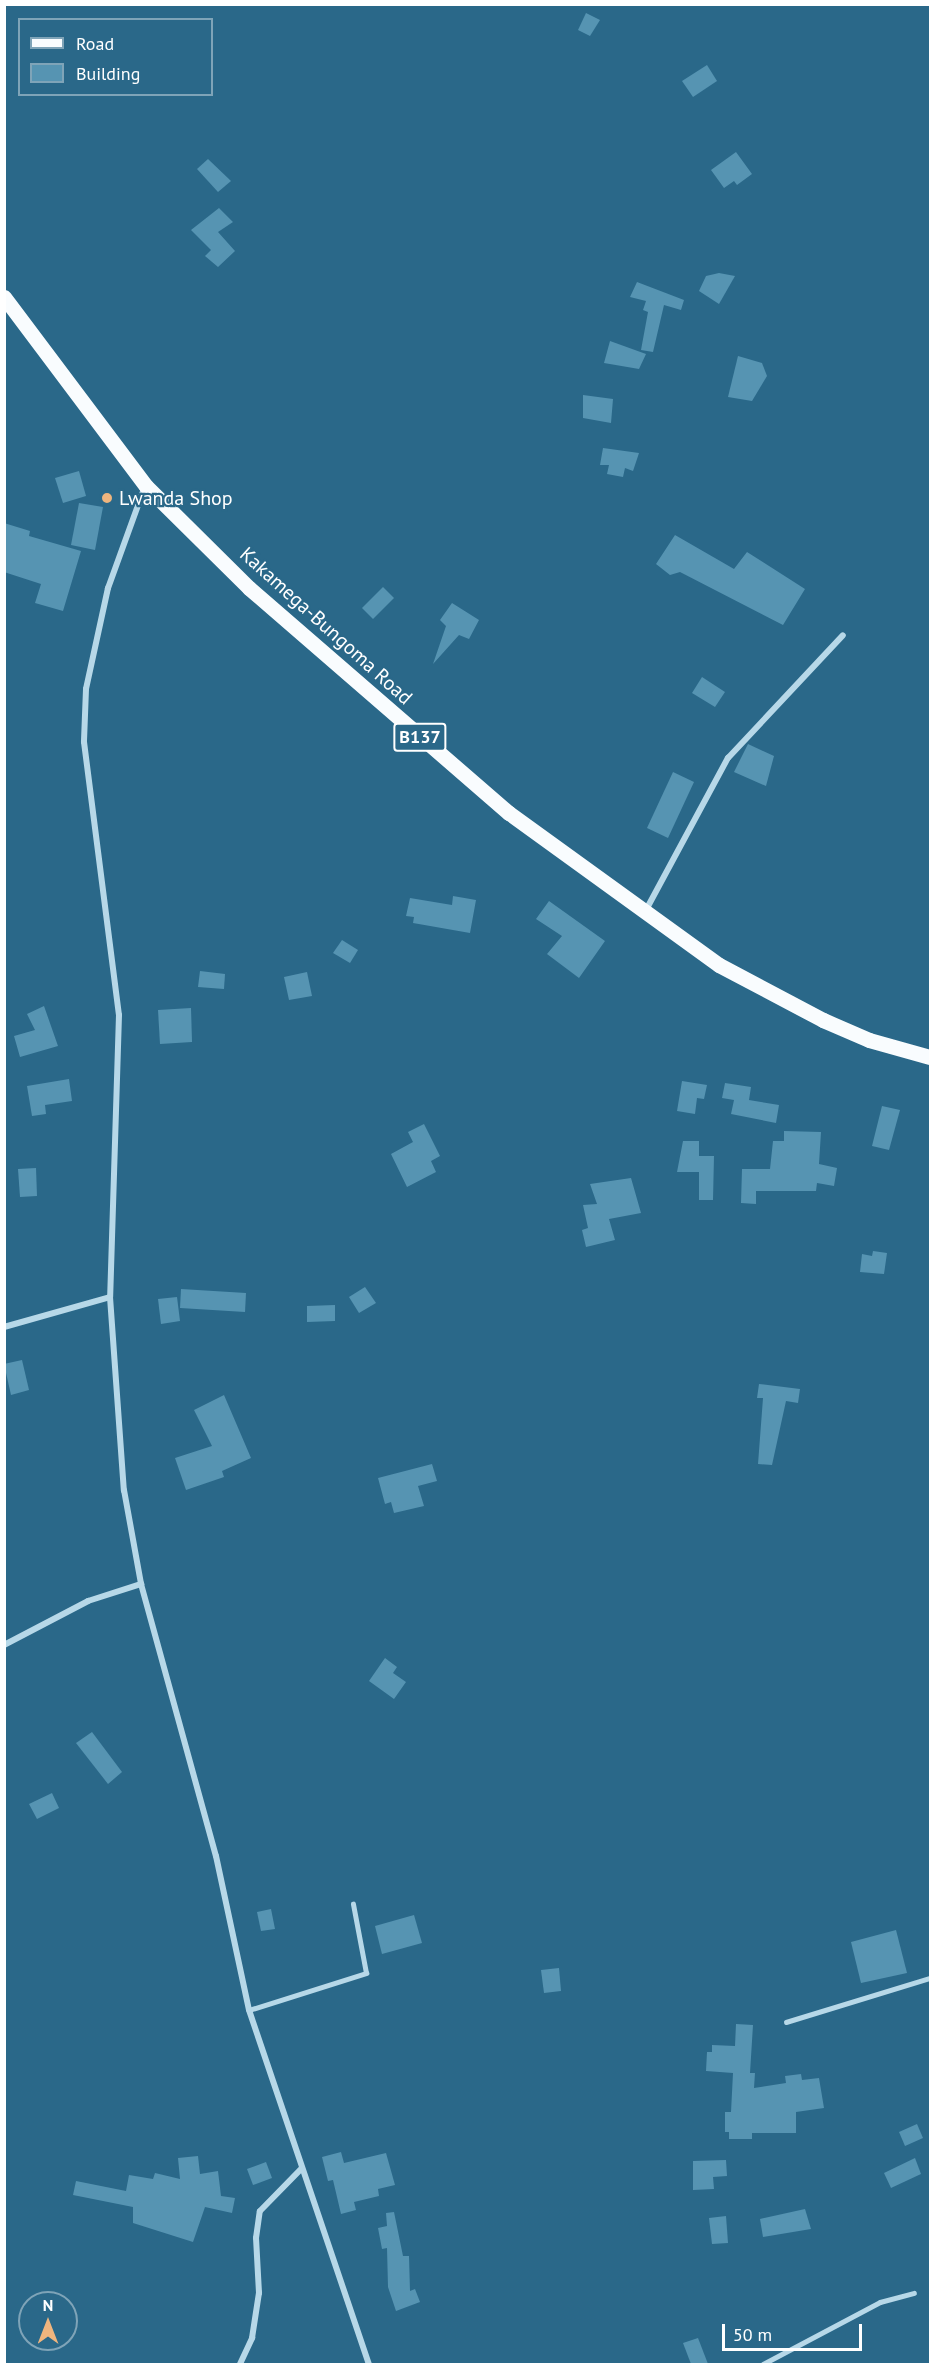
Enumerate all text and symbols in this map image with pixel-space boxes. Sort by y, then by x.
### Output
legend [18,18,213,96]
text: Road [76,32,114,55]
text: Building [76,62,140,85]
place label: Lwanda Shop [119,486,233,510]
marker: Lwanda Shop [100,491,114,505]
street label: Kakamega-Bungoma Road [235,542,417,710]
road number: B137 [393,722,447,752]
north arrow [18,2291,78,2351]
text: N [43,2295,53,2315]
scale bar [725,2312,864,2350]
text: 50 m [733,2323,772,2346]

